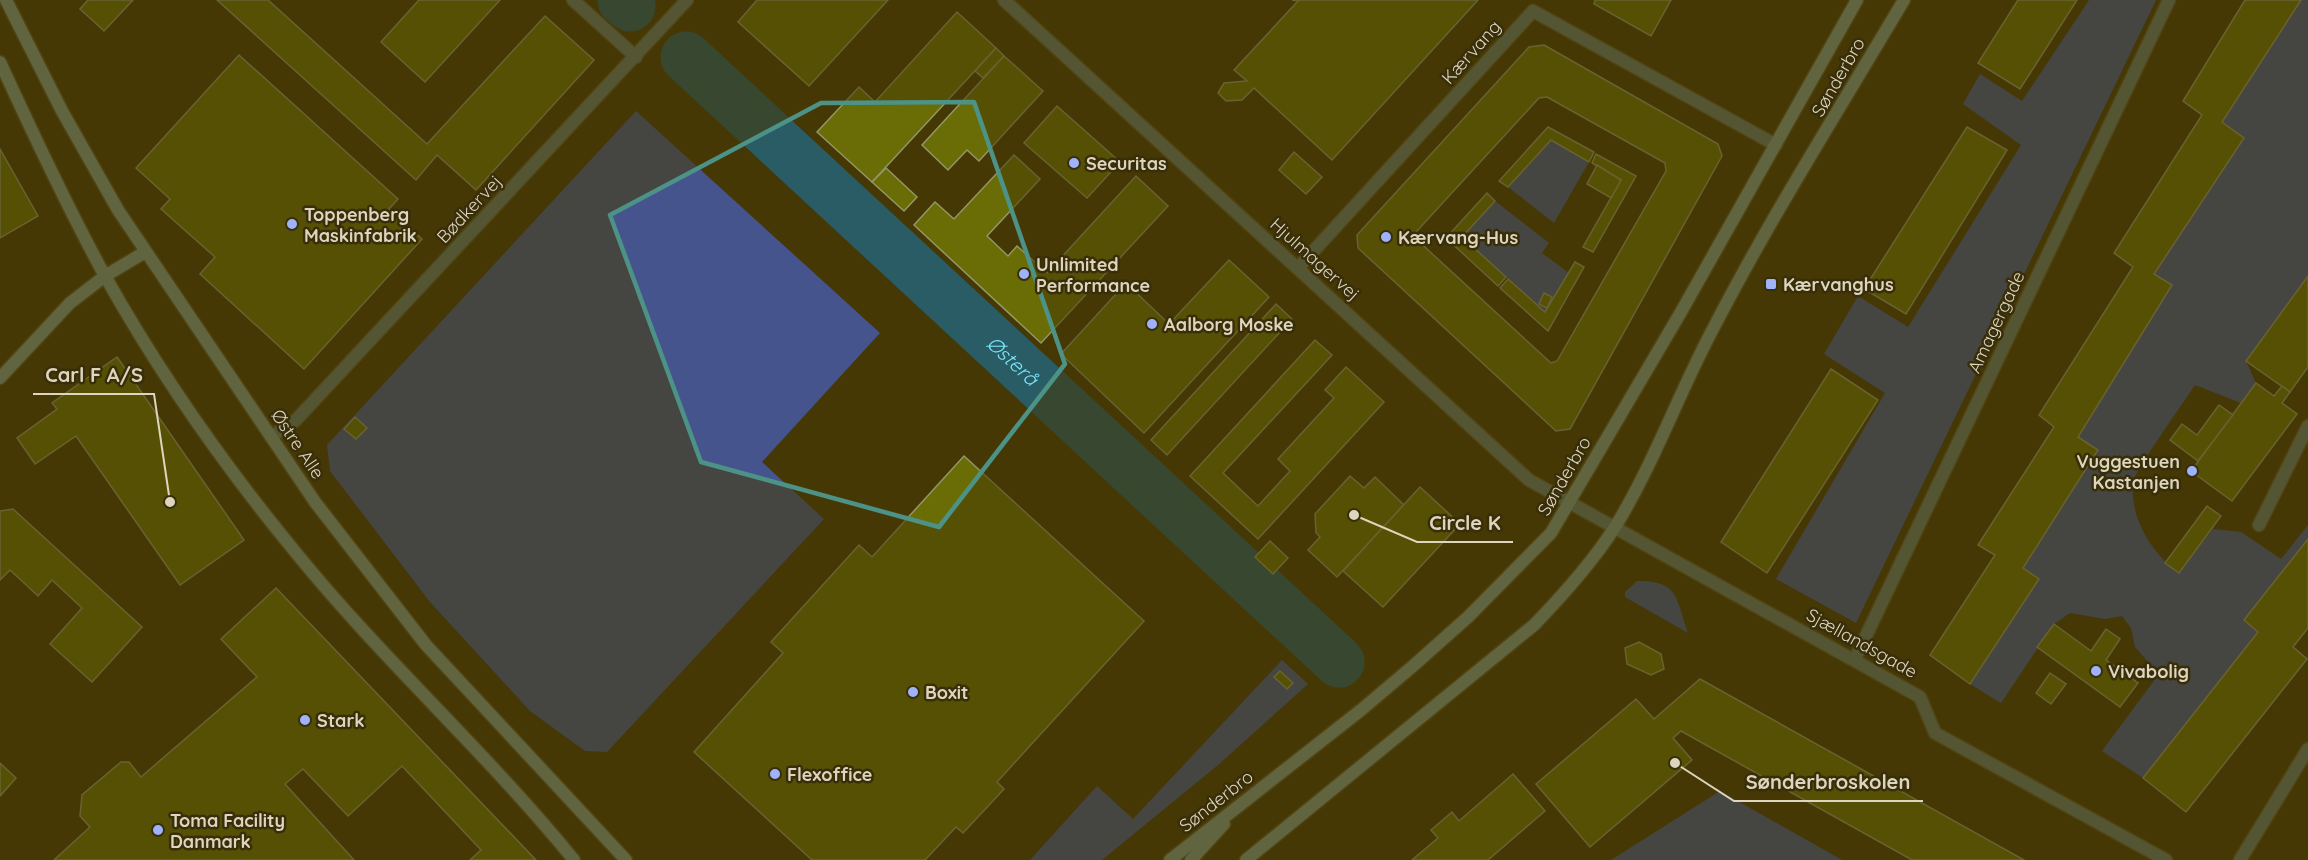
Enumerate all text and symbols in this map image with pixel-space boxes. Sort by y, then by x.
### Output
street label: Kærvang [1436,15,1506,89]
street label: Sønderbro [1806,33,1870,121]
place label: Securitas [1086,152,1167,175]
marker: Securitas [1067,156,1081,170]
street label: Bødkervej [432,170,506,248]
place label: Toppenberg Maskinfabrik [304,203,417,247]
street label: Hjulmagervej [1265,213,1365,305]
marker: Toppenberg Maskinfabrik [285,217,299,231]
place label: Kærvang-Hus [1398,226,1518,249]
marker: Kærvang-Hus [1379,230,1393,244]
place label: Unlimited Performance [1036,253,1150,297]
marker: Unlimited Performance [1017,267,1031,281]
street label: Amagergade [1962,267,2030,377]
place label: Kærvanghus [1783,273,1894,296]
marker: Kærvanghus [1764,277,1778,291]
place label: Aalborg Moske [1164,313,1294,336]
marker: Aalborg Moske [1145,317,1159,331]
water label: Østerå [982,330,1046,391]
callout: Carl F A/S [33,356,154,394]
text: Carl F A/S [45,362,143,387]
street label: Østre Alle [266,405,330,483]
street label: Sønderbro [1532,432,1596,520]
place label: Vuggestuen Kastanjen [2076,450,2180,494]
marker: Vuggestuen Kastanjen [2185,464,2199,478]
callout: Circle K [1417,504,1513,542]
text: Circle K [1429,510,1501,535]
street label: Sjællandsgade [1802,603,1922,683]
place label: Vivabolig [2108,660,2189,683]
marker: Vivabolig [2089,664,2103,678]
place label: Boxit [925,681,968,704]
marker: Boxit [906,685,920,699]
place label: Stark [317,709,364,732]
marker: Stark [298,713,312,727]
place label: Flexoffice [787,763,872,786]
callout: Sønderbroskolen [1734,763,1923,801]
street label: Sønderbro [1174,765,1258,837]
marker: Flexoffice [768,767,782,781]
text: Sønderbroskolen [1746,769,1910,794]
place label: Toma Facility Danmark [170,809,285,853]
marker: Toma Facility Danmark [151,823,165,837]

